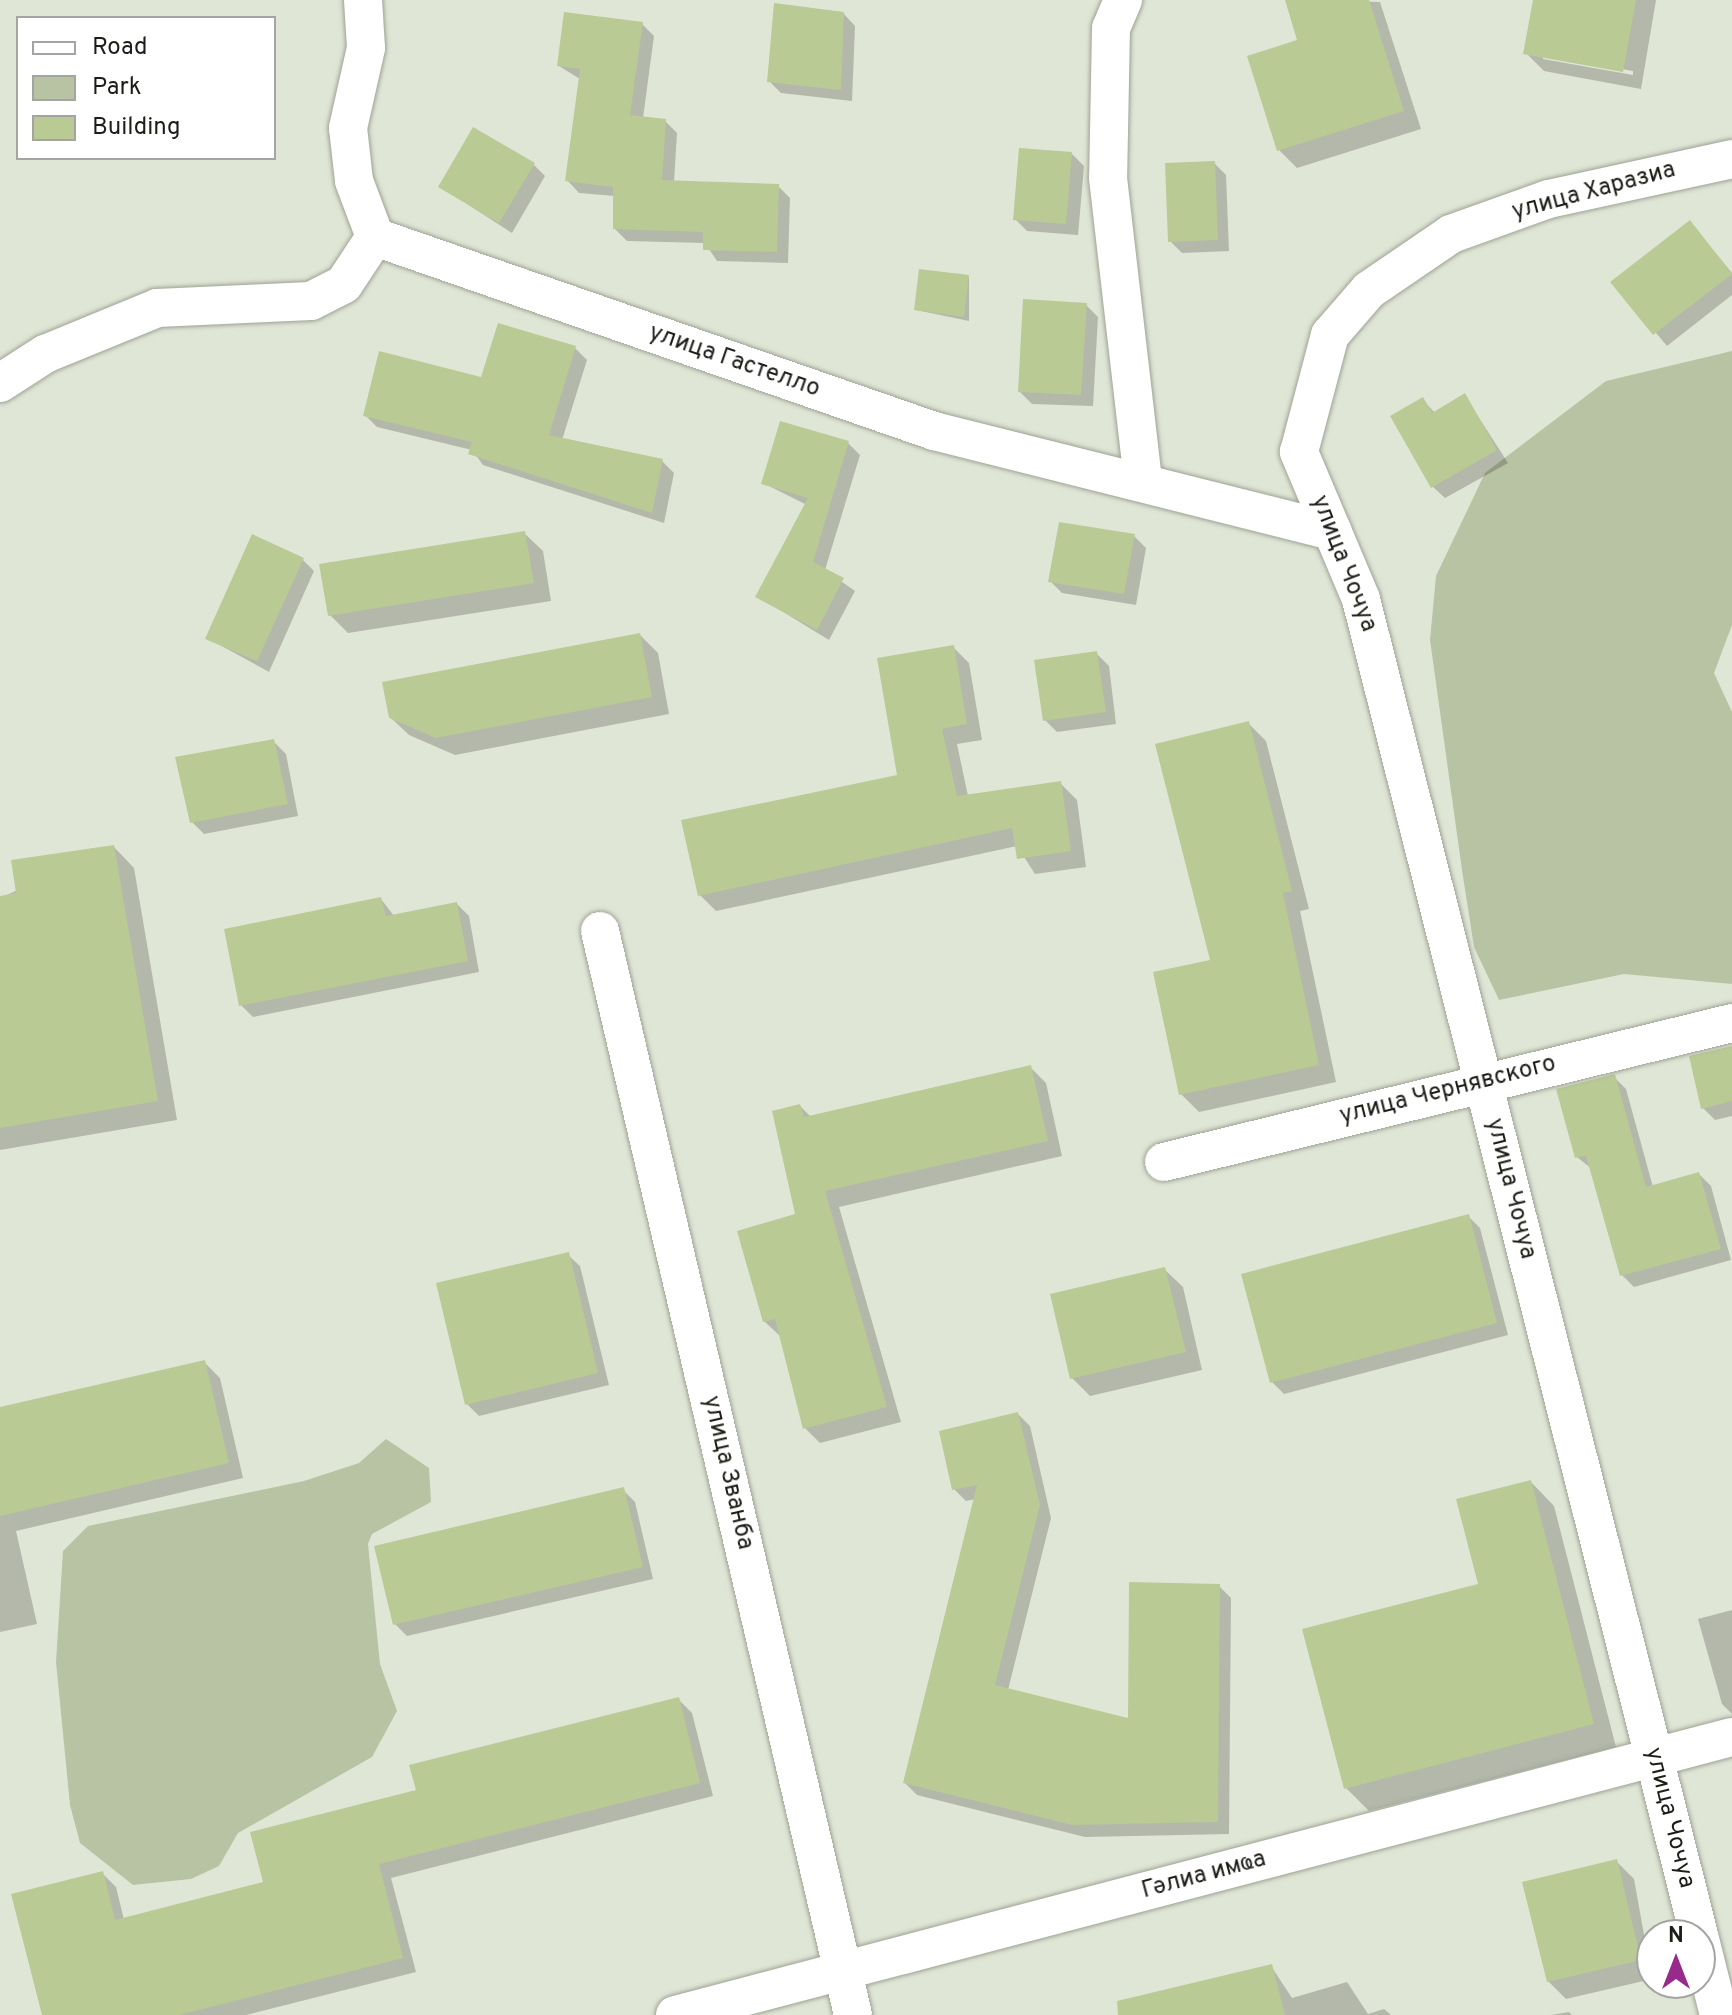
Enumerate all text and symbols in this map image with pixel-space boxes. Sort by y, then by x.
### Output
legend [16,16,276,160]
text: Road [92,33,148,63]
text: Park [92,73,142,103]
text: Building [92,113,181,143]
street label: улица Харазиа [1509,156,1679,228]
street label: улица Гастелло [645,319,823,405]
street label: улица Чочуа [1304,492,1382,636]
street label: улица Чернявского [1337,1050,1559,1132]
street label: улица Чочуа [1479,1116,1541,1262]
street label: улица Званба [695,1393,759,1553]
street label: улица Чочуа [1638,1745,1700,1891]
street label: Гәлиа имҩа [1139,1846,1269,1906]
north arrow [1636,1919,1716,1999]
text: N [1668,1923,1684,1950]

